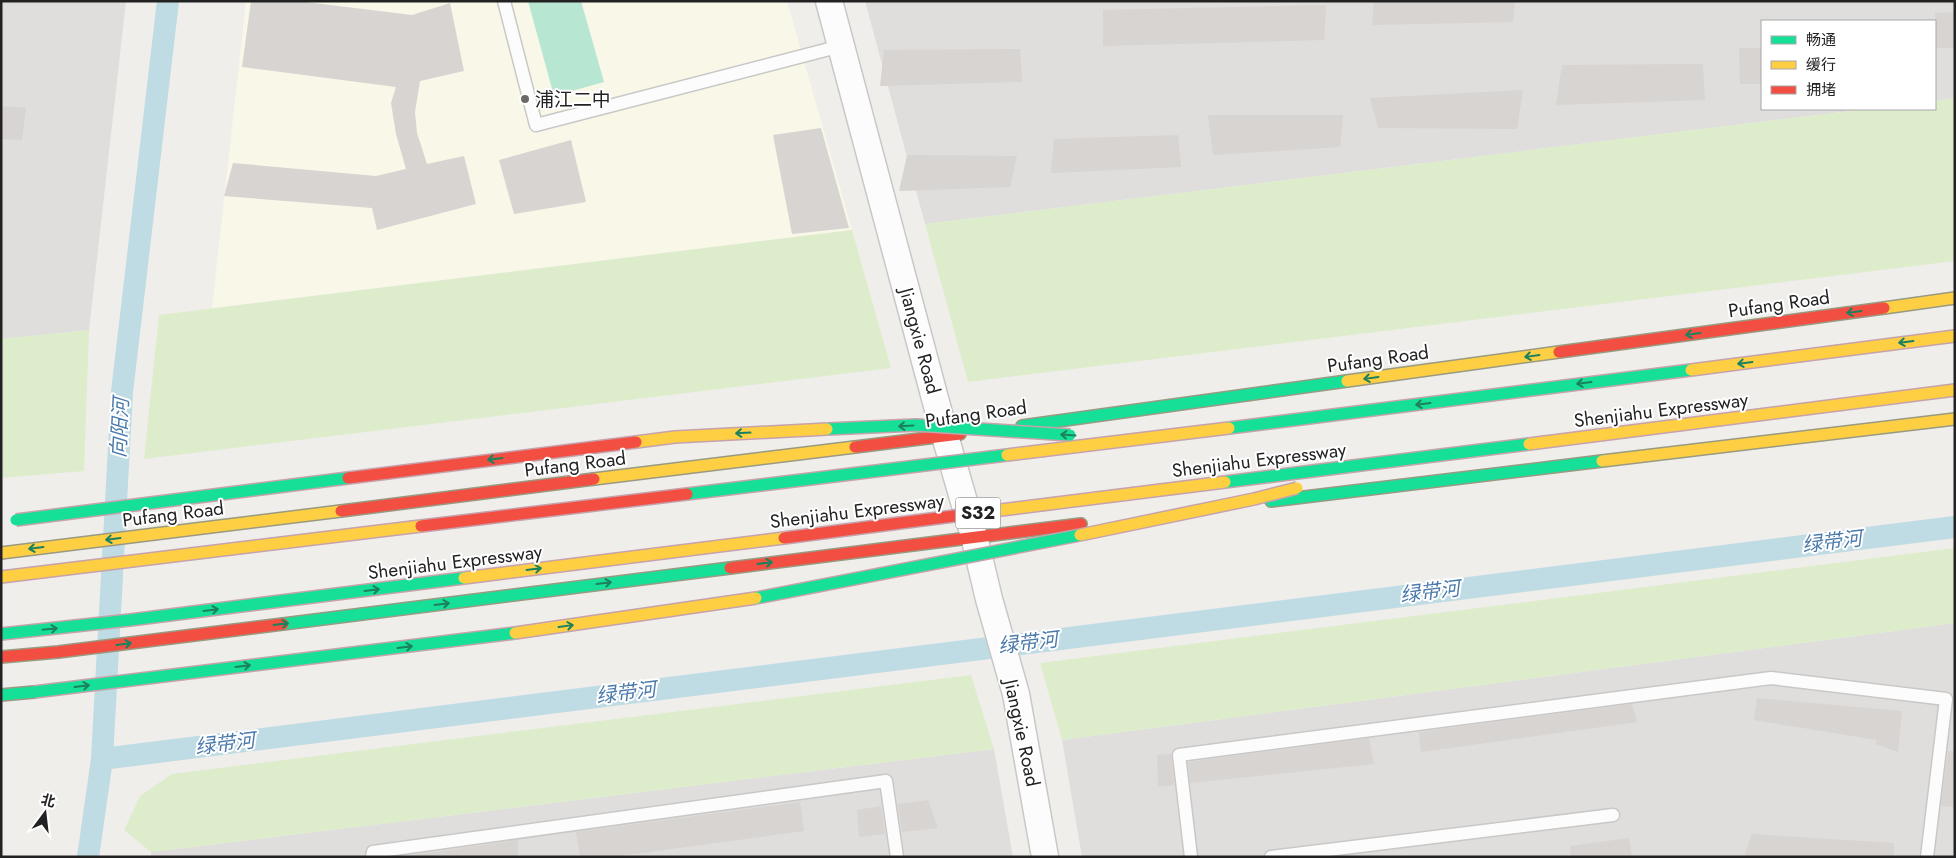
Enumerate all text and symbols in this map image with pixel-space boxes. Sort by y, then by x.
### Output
legend [1761,20,1936,110]
text: 畅通 [1806,29,1836,51]
text: 缓行 [1806,54,1836,76]
text: 拥堵 [1806,79,1836,101]
place label: 浦江二中 [535,86,611,113]
marker: 浦江二中 [519,93,531,105]
street label: Jiangxie Road [892,282,947,397]
street label: Pufang Road [1727,284,1831,324]
one-way arrow [1847,307,1863,317]
one-way arrow [1686,329,1702,339]
one-way arrow [1899,337,1915,347]
street label: Pufang Road [1326,339,1430,379]
one-way arrow [1525,351,1541,361]
one-way arrow [1738,358,1754,368]
one-way arrow [1364,373,1380,383]
one-way arrow [1576,378,1592,388]
street label: Shenjiahu Expressway [1572,386,1750,434]
water label: 向阳河 [104,393,136,459]
street label: Pufang Road [924,394,1028,434]
one-way arrow [1415,399,1431,409]
one-way arrow [898,421,914,430]
one-way arrow [736,429,752,438]
one-way arrow [1060,431,1076,440]
street label: Shenjiahu Expressway [1170,436,1348,484]
street label: Pufang Road [523,444,627,484]
one-way arrow [487,454,503,464]
street label: Shenjiahu Expressway [768,487,946,535]
street label: Pufang Road [121,494,225,534]
road number: S32 [956,498,1000,528]
water label: 绿带河 [1800,523,1868,560]
one-way arrow [105,534,121,544]
street label: Shenjiahu Expressway [366,538,544,586]
one-way arrow [28,543,44,553]
one-way arrow [756,558,772,568]
one-way arrow [525,564,541,574]
water label: 绿带河 [1398,573,1466,610]
one-way arrow [595,578,611,588]
one-way arrow [364,585,380,595]
one-way arrow [434,599,450,609]
one-way arrow [203,605,219,615]
one-way arrow [273,619,289,629]
one-way arrow [557,620,573,630]
one-way arrow [41,624,57,634]
water label: 绿带河 [996,624,1064,661]
one-way arrow [115,639,131,649]
one-way arrow [396,642,412,652]
one-way arrow [235,661,251,671]
water label: 绿带河 [594,674,662,711]
street label: Jiangxie Road [997,674,1047,789]
one-way arrow [74,681,90,691]
water label: 绿带河 [193,725,261,762]
north arrow [20,788,70,838]
text: 北 [39,789,58,812]

